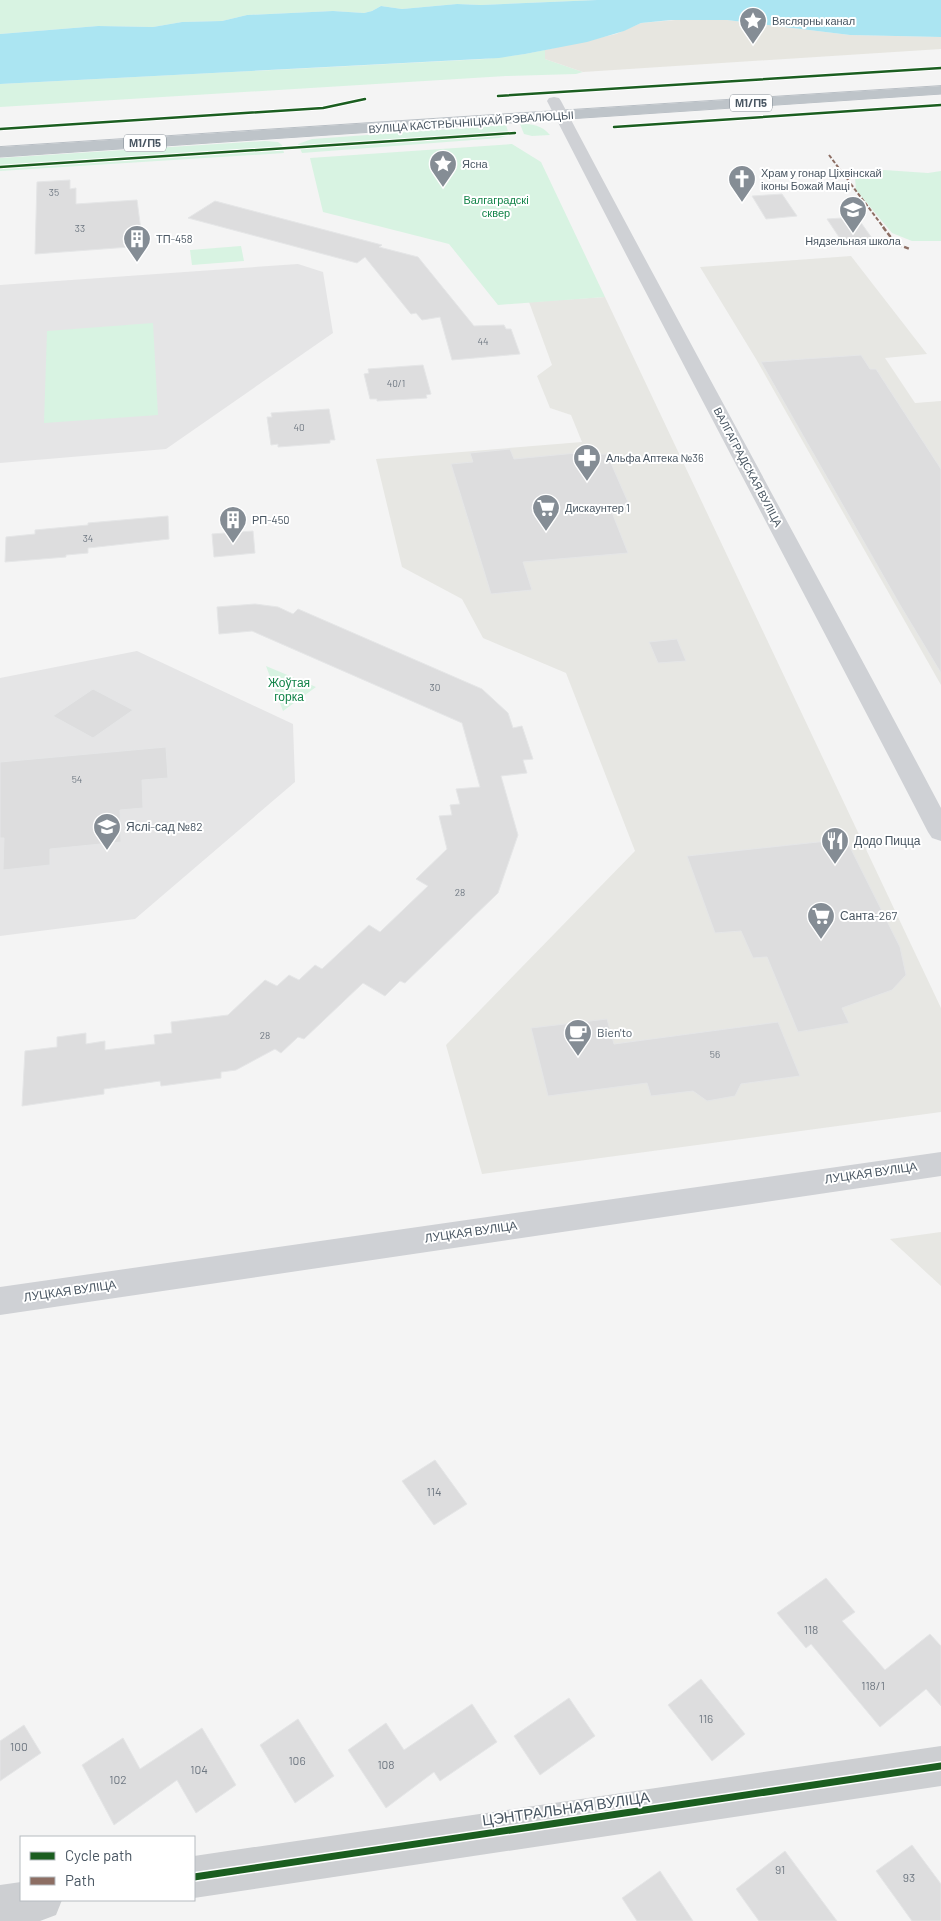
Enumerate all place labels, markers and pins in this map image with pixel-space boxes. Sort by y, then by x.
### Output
place icon: Вяслярны канал [738,6,768,45]
place label: Вяслярны канал [772,14,855,27]
place icon: Ясна [428,149,458,188]
place label: Ясна [462,157,489,170]
church icon: Храм у гонар Ціхвінскай іконы Божай Маці [727,164,757,203]
place label: Храм у гонар Ціхвінскай іконы Божай Маці [761,166,882,192]
school or university icon: Нядзельная школа [838,195,868,234]
building icon: ТП-458 [122,224,152,263]
place label: ТП-458 [156,232,193,245]
place label: Нядзельная школа [805,234,902,247]
pharmacy icon: Альфа Аптека №36 [572,443,602,482]
place label: Альфа Аптека №36 [606,451,704,464]
supermarket icon: Дискаунтер 1 [531,493,561,532]
place label: Дискаунтер 1 [565,501,630,514]
building icon: РП-450 [218,505,248,544]
place label: РП-450 [252,513,290,526]
school or university icon: Яслі-сад №82 [92,812,122,851]
place label: Яслі-сад №82 [126,819,203,834]
restaurant icon: Додо Пицца [820,826,850,865]
place label: Додо Пицца [854,833,921,848]
supermarket icon: Санта-267 [806,901,836,940]
place label: Санта-267 [840,908,897,922]
cafe icon: Bien'to [563,1018,593,1057]
place label: Bien'to [597,1025,632,1039]

